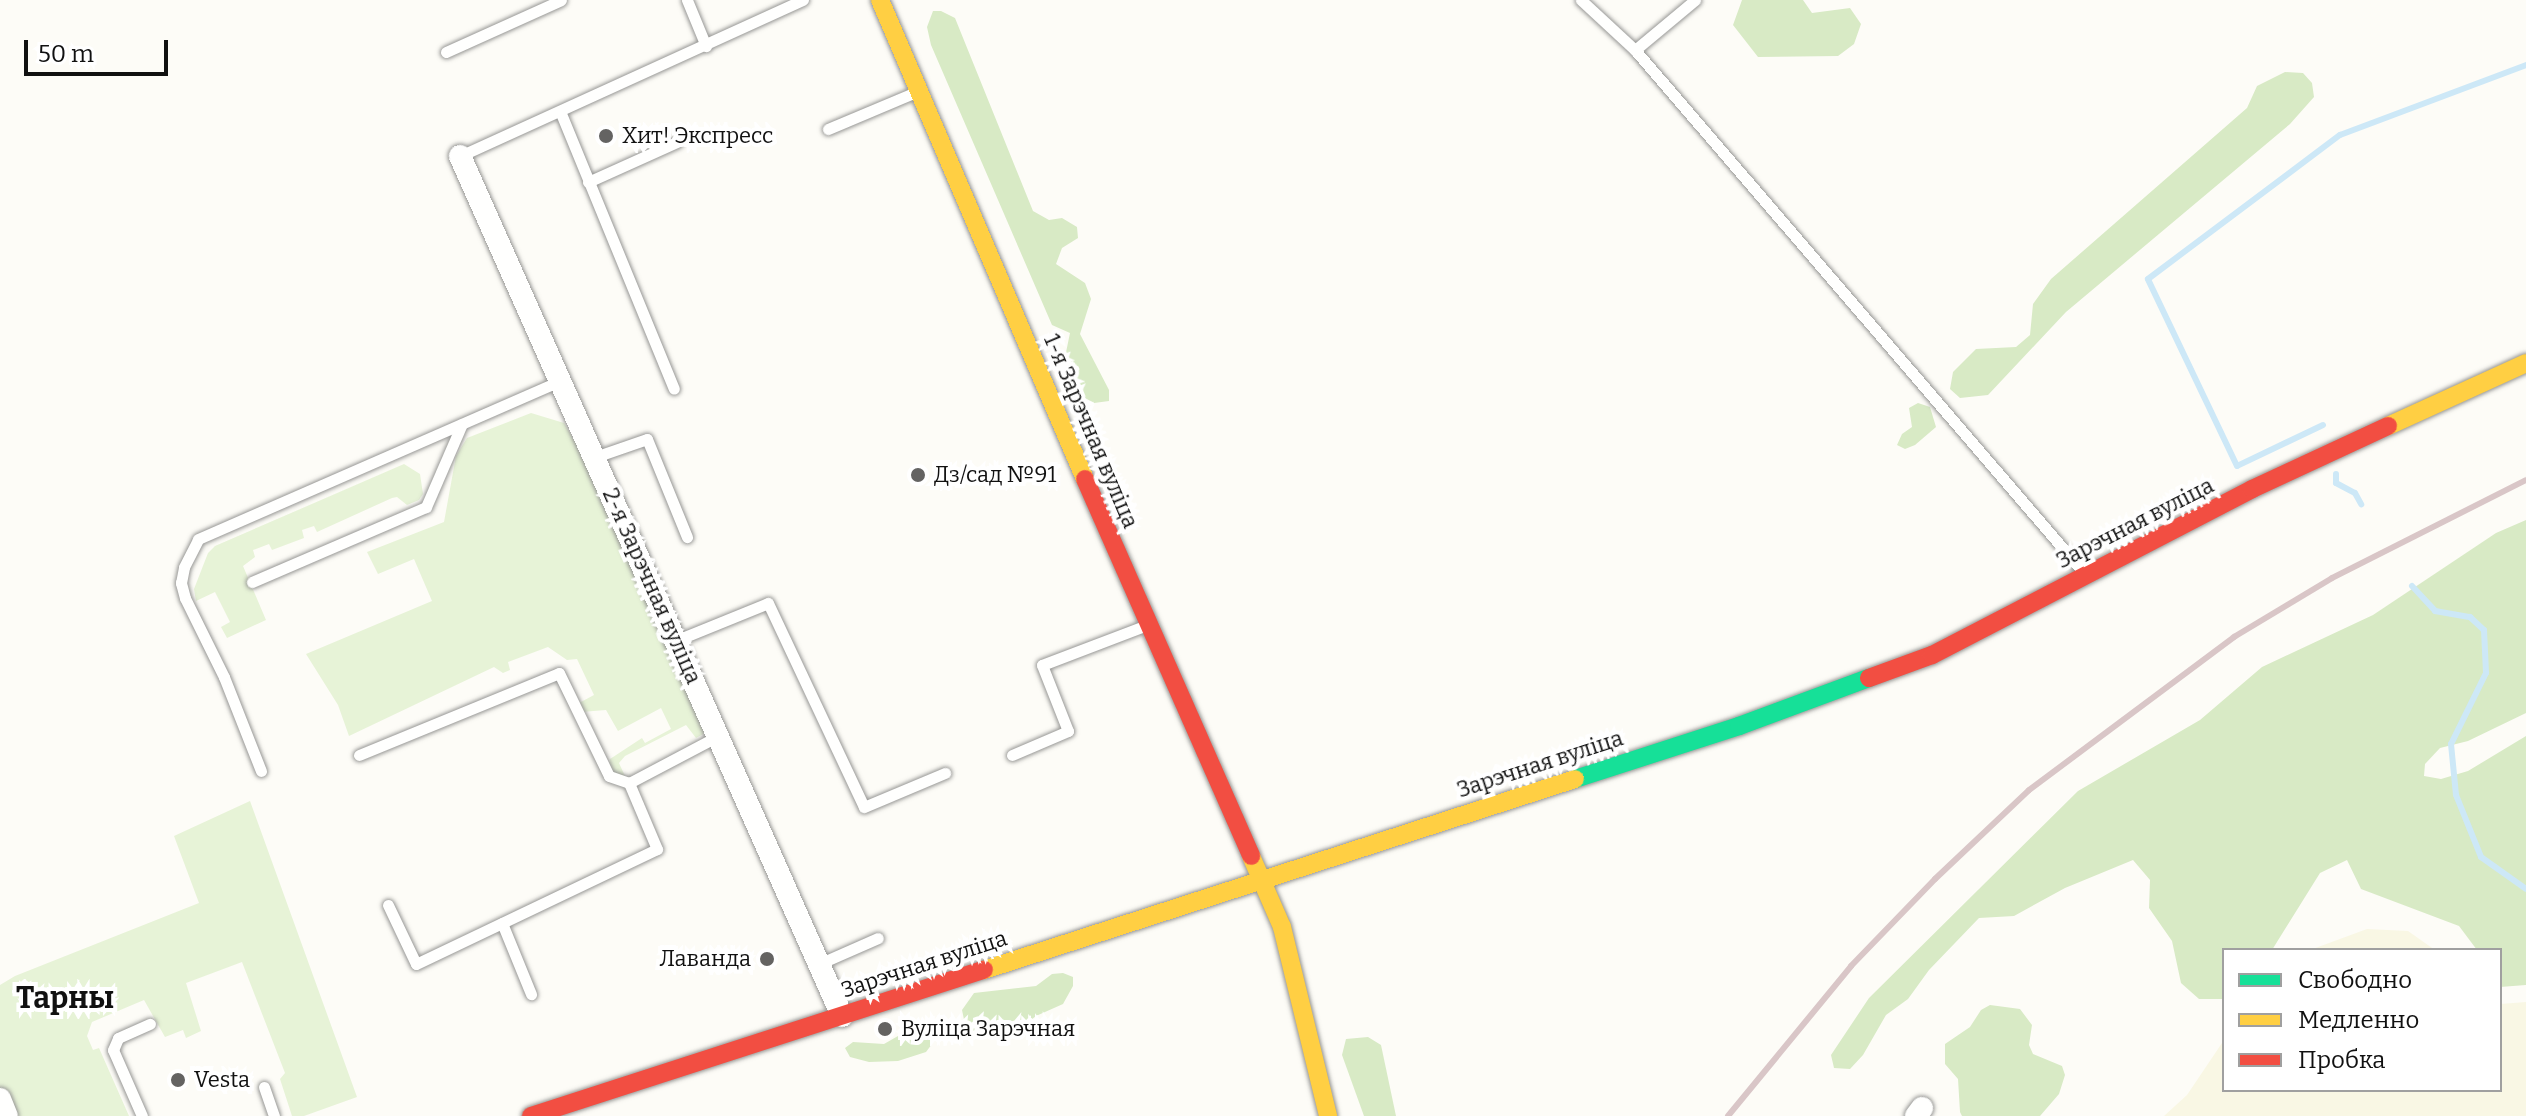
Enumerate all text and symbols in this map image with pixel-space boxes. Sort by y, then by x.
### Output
scale bar [28,24,172,74]
text: 50 m [38,40,94,68]
place label: Хит! Экспресс [622,123,773,149]
marker: Хит! Экспресс [597,127,615,145]
street label: 1-я Зарэчная вуліца [1038,330,1144,532]
place label: Дз/сад №91 [934,462,1056,488]
marker: Дз/сад №91 [909,466,927,484]
street label: Зарэчная вуліца [2052,472,2218,574]
street label: 2-я Зарэчная вуліца [597,484,707,688]
street label: Зарэчная вуліца [1454,725,1626,803]
street label: Зарэчная вуліца [838,925,1010,1003]
place label: Лаванда [659,946,751,972]
legend [2222,948,2502,1092]
marker: Лаванда [758,950,776,968]
text: Свободно [2298,966,2412,994]
district label: Тарны [16,980,114,1016]
text: Медленно [2298,1006,2419,1034]
place label: Вуліца Зарэчная [901,1016,1075,1042]
marker: Вуліца Зарэчная [876,1020,894,1038]
text: Пробка [2298,1046,2385,1074]
place label: Vesta [194,1067,250,1093]
marker: Vesta [169,1071,187,1089]

